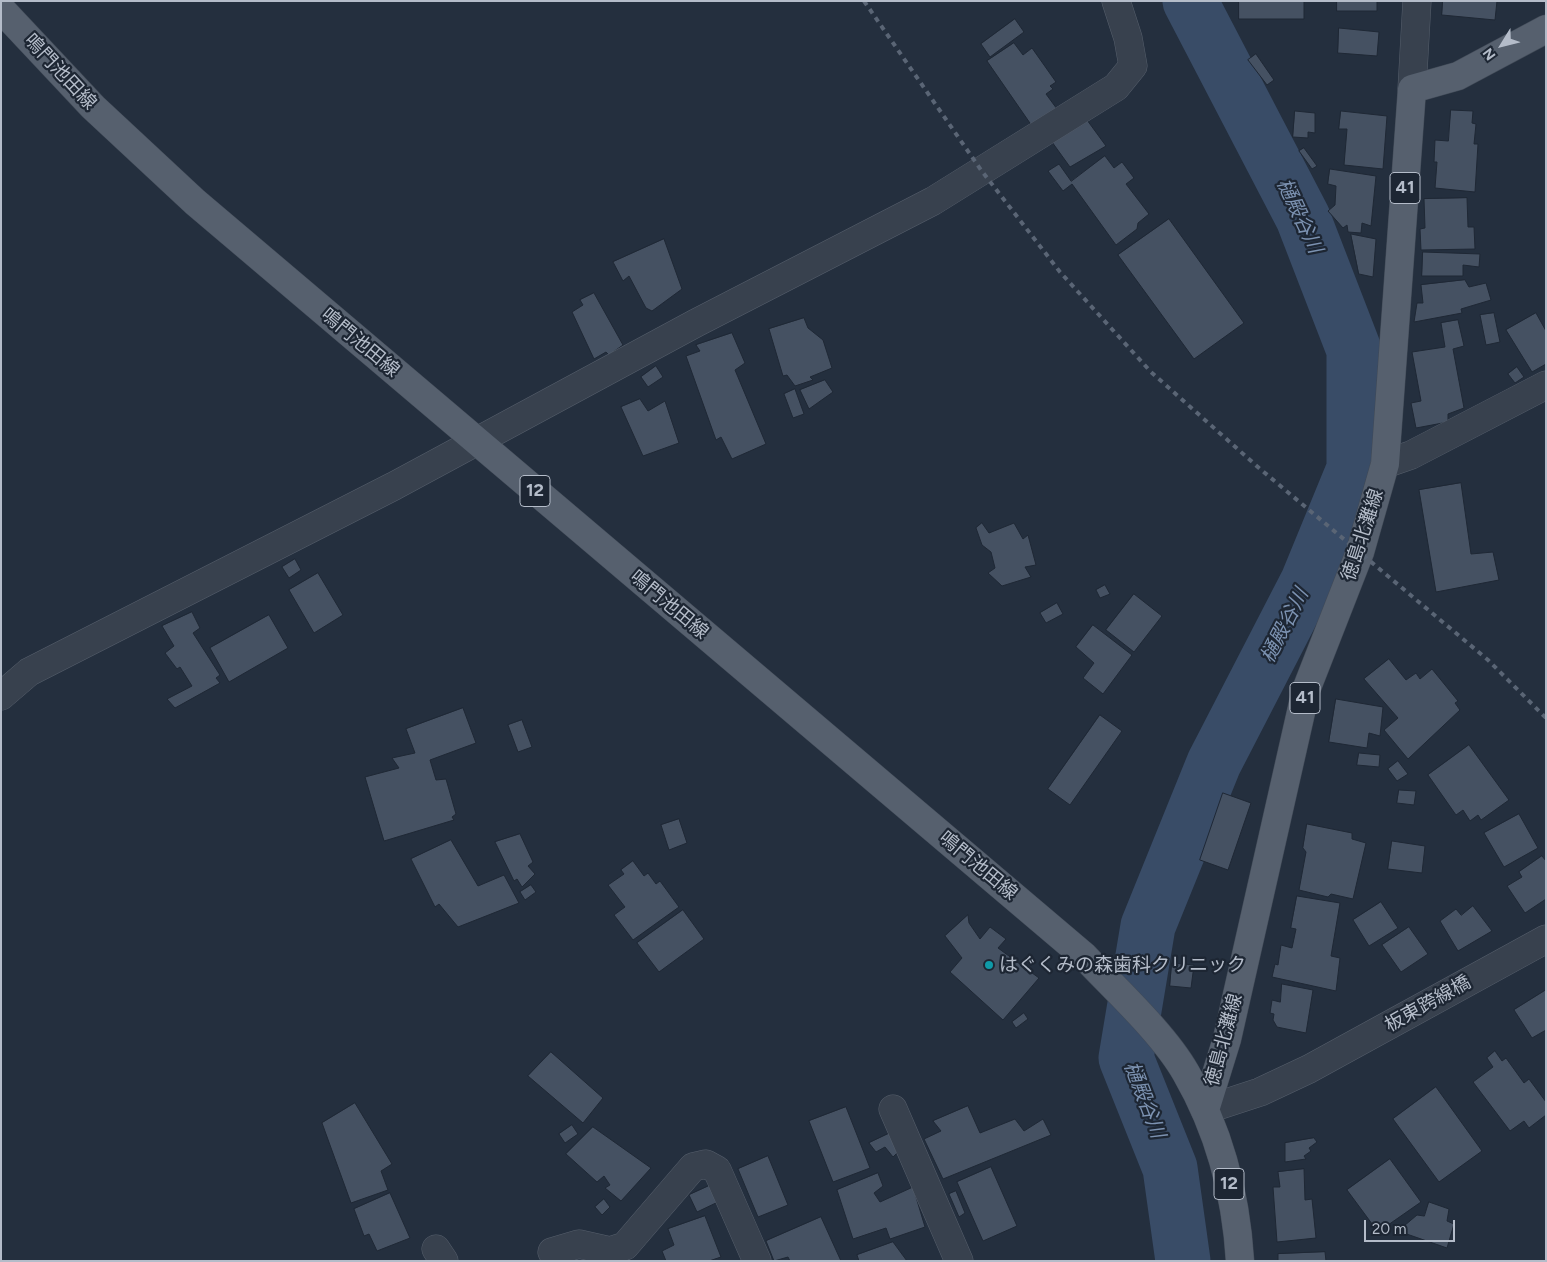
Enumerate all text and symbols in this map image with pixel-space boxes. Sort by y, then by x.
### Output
north arrow [1477,20,1527,70]
street label: 鳴門池田線 [19,29,101,115]
text: N [1479,45,1500,63]
road number: 41 [1390,172,1420,204]
water label: 樋殿谷川 [1271,175,1327,257]
street label: 鳴門池田線 [316,304,404,382]
road number: 12 [520,476,550,506]
street label: 徳島北灘線 [1337,486,1389,584]
street label: 鳴門池田線 [625,566,713,644]
water label: 樋殿谷川 [1256,585,1314,667]
road number: 41 [1290,682,1320,714]
street label: 鳴門池田線 [934,827,1022,905]
place label: はぐくみの森歯科クリニック [999,954,1246,976]
marker: はぐくみの森歯科クリニック [983,959,995,971]
street label: 板東跨線橋 [1381,971,1475,1037]
street label: 徳島北灘線 [1201,991,1247,1089]
water label: 樋殿谷川 [1118,1058,1170,1142]
road number: 12 [1214,1168,1244,1200]
scale bar [1367,1210,1458,1242]
text: 20 m [1372,1220,1406,1238]

